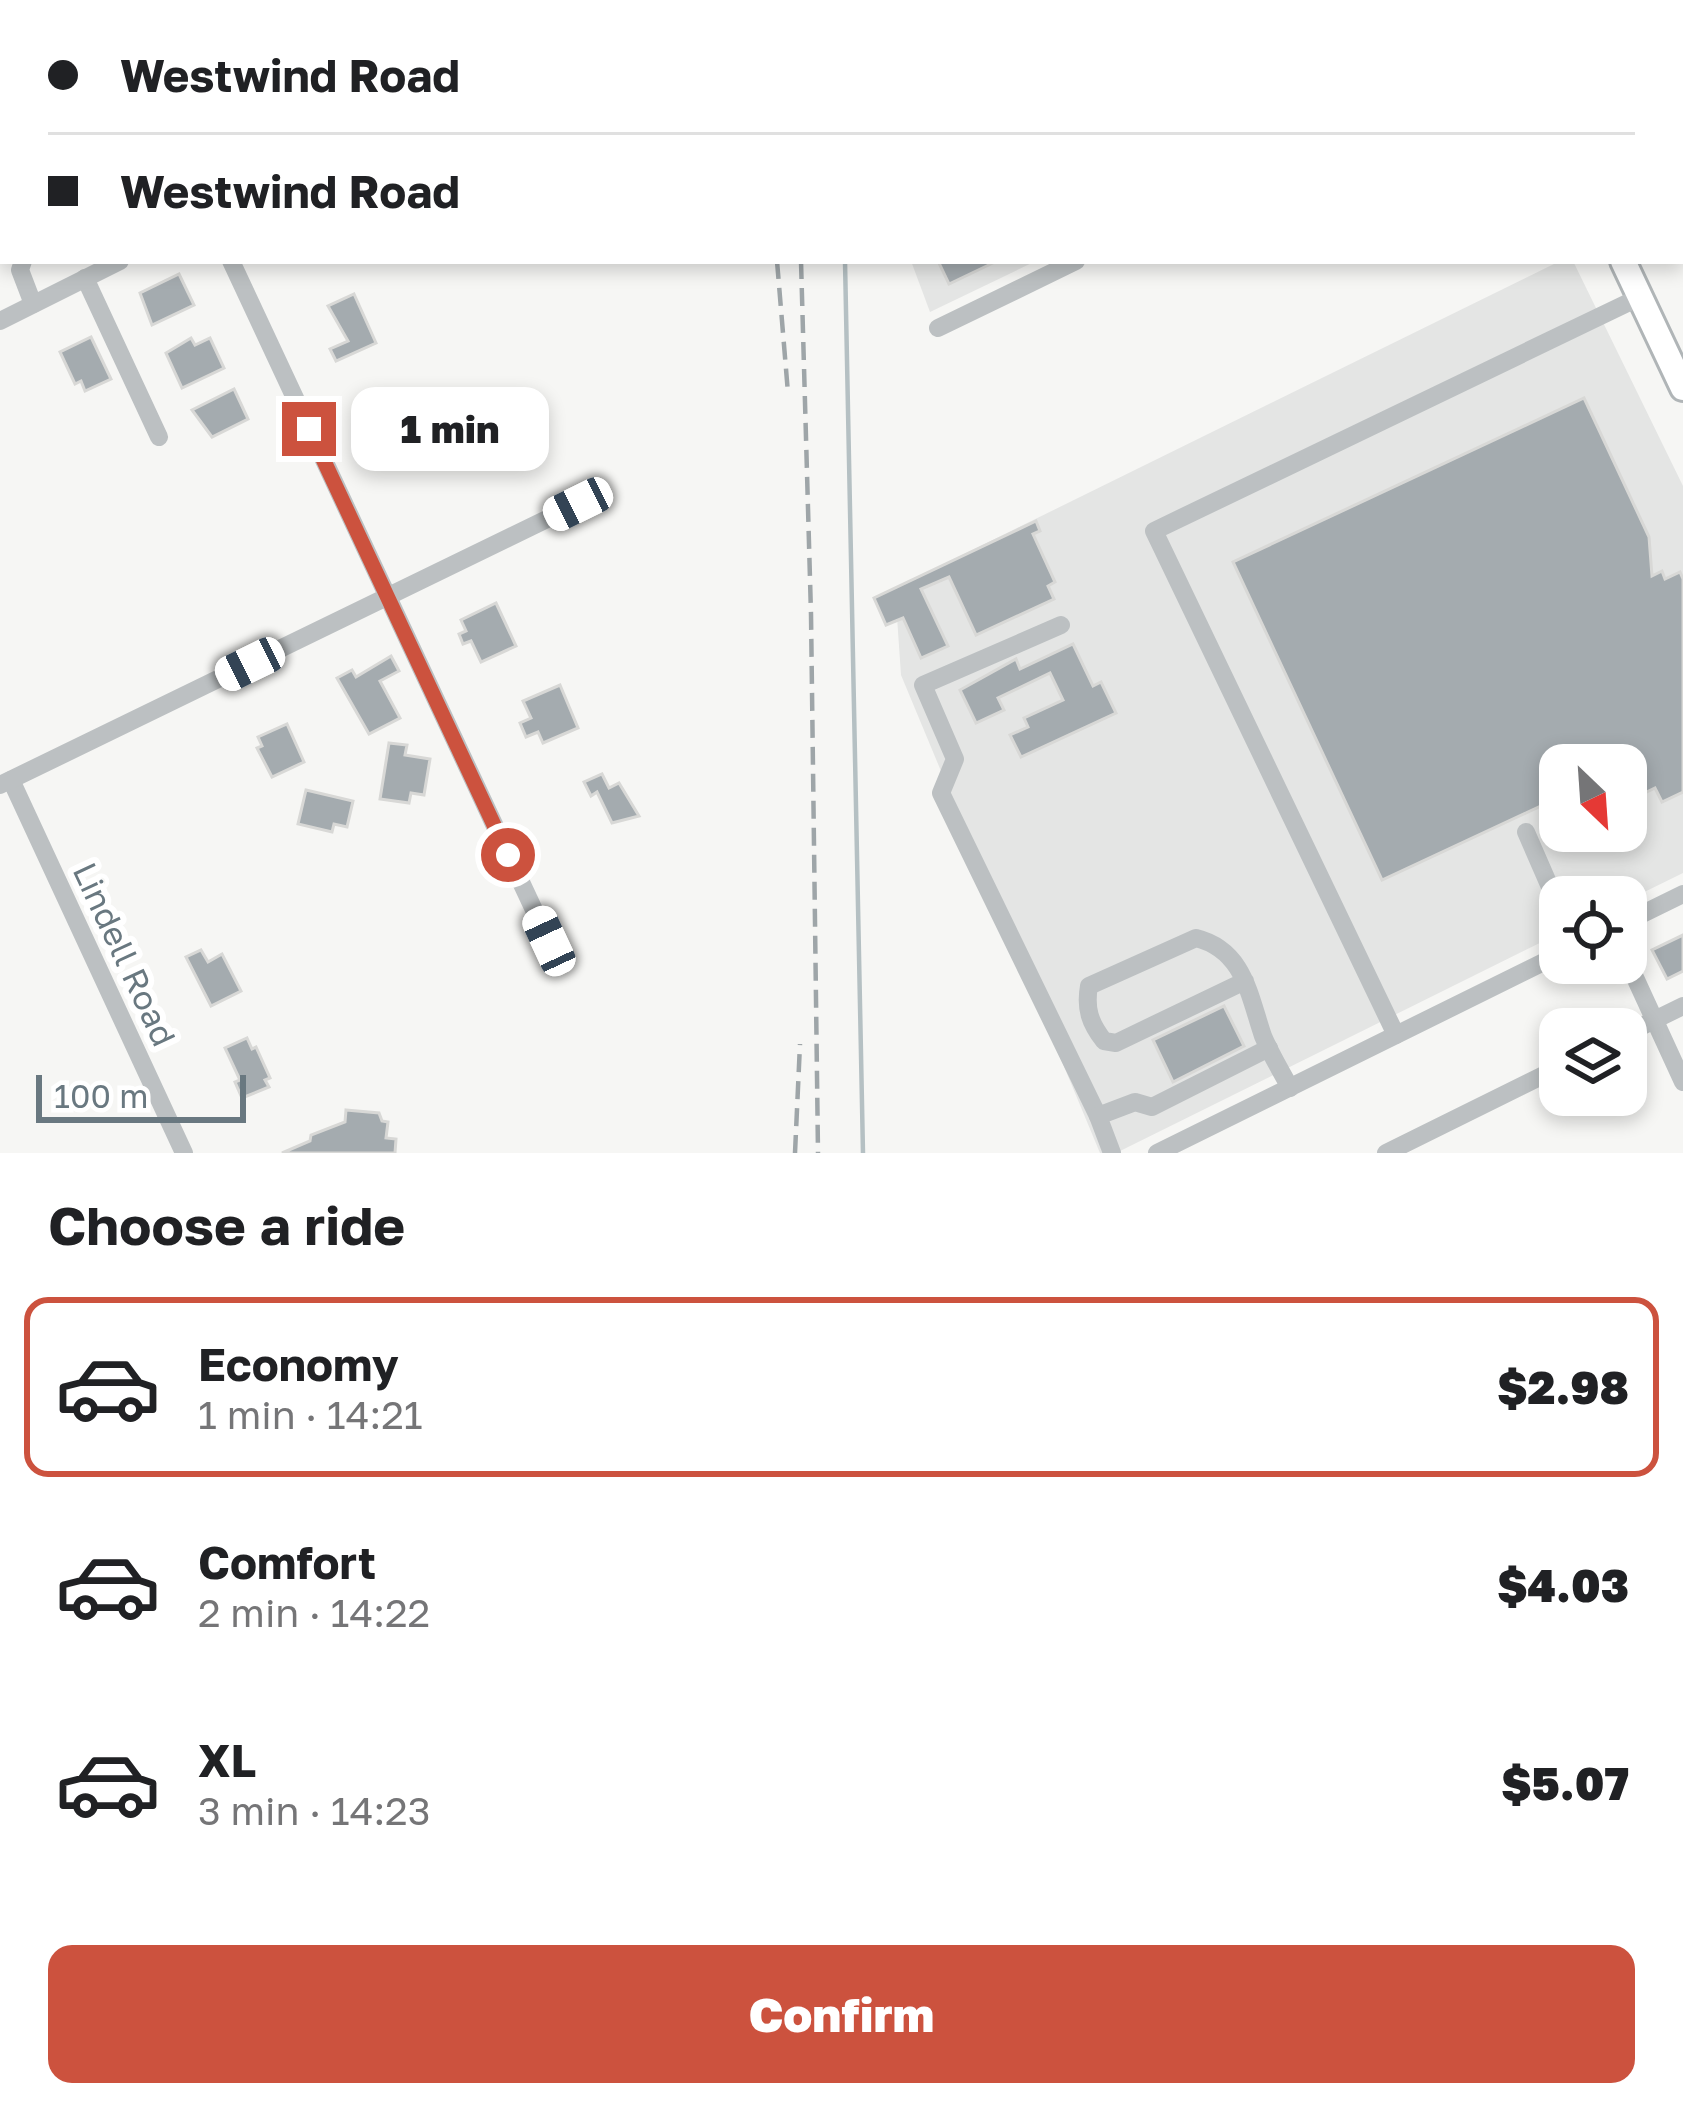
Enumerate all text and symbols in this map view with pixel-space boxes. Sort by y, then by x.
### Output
text: Westwind Road [120,48,460,102]
text: Westwind Road [120,164,460,218]
callout: 1 min [351,387,549,471]
route end [282,402,336,456]
text: 1 min [400,405,500,452]
car [538,472,618,536]
car [210,632,290,696]
north arrow [1539,744,1647,852]
map controls [1539,744,1647,1116]
route start [481,828,535,882]
street label: Lindell Road [66,856,184,1052]
button: locate [1539,876,1647,984]
car [517,901,581,981]
button: layers [1539,1008,1647,1116]
scale bar [36,1069,246,1122]
text: 100 m [54,1076,148,1115]
text: Choose a ride [48,1192,405,1257]
icon: car [54,1333,162,1441]
text: Economy [198,1337,399,1391]
text: $2.98 [1497,1360,1629,1414]
text: 1 min · 14:21 [198,1391,423,1438]
icon: car [54,1531,162,1639]
text: Comfort [198,1535,376,1589]
text: $4.03 [1497,1558,1629,1612]
text: 2 min · 14:22 [198,1589,430,1636]
icon: car [54,1729,162,1837]
text: XL [198,1733,256,1787]
text: $5.07 [1501,1756,1629,1810]
text: 3 min · 14:23 [198,1787,431,1834]
button: Confirm [48,1945,1635,2083]

